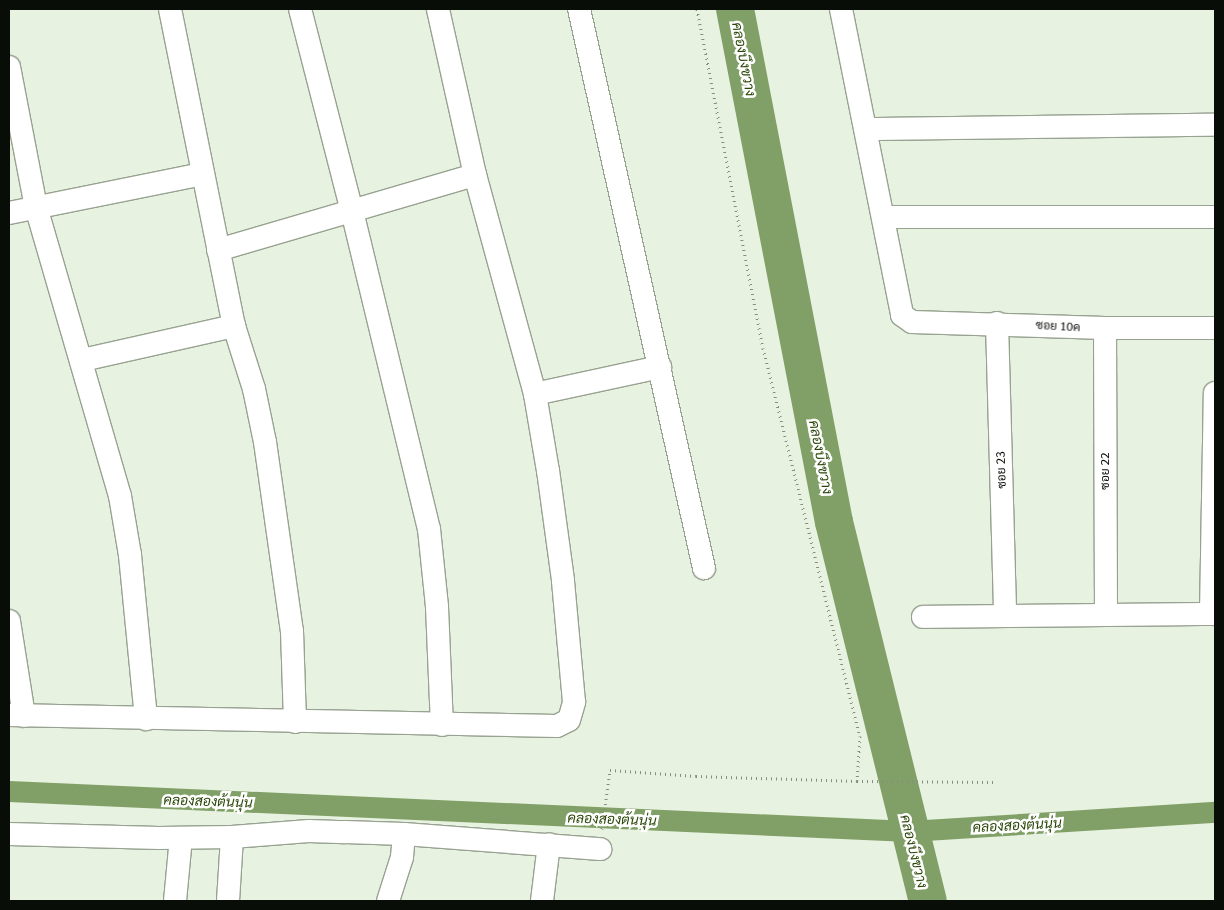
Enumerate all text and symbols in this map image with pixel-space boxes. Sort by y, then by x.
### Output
water label: คลองบึงขวาง [730,21,760,97]
street label: ซอย 10ค [1035,318,1081,334]
water label: คลองบึงขวาง [807,419,837,495]
street label: ซอย 23 [993,451,1009,489]
street label: ซอย 22 [1098,452,1112,490]
water label: คลองสองต้นนุ่น [163,790,253,810]
water label: คลองสองต้นนุ่น [567,808,657,828]
water label: คลองบึงขวาง [898,813,932,889]
water label: คลองสองต้นนุ่น [972,813,1062,835]

